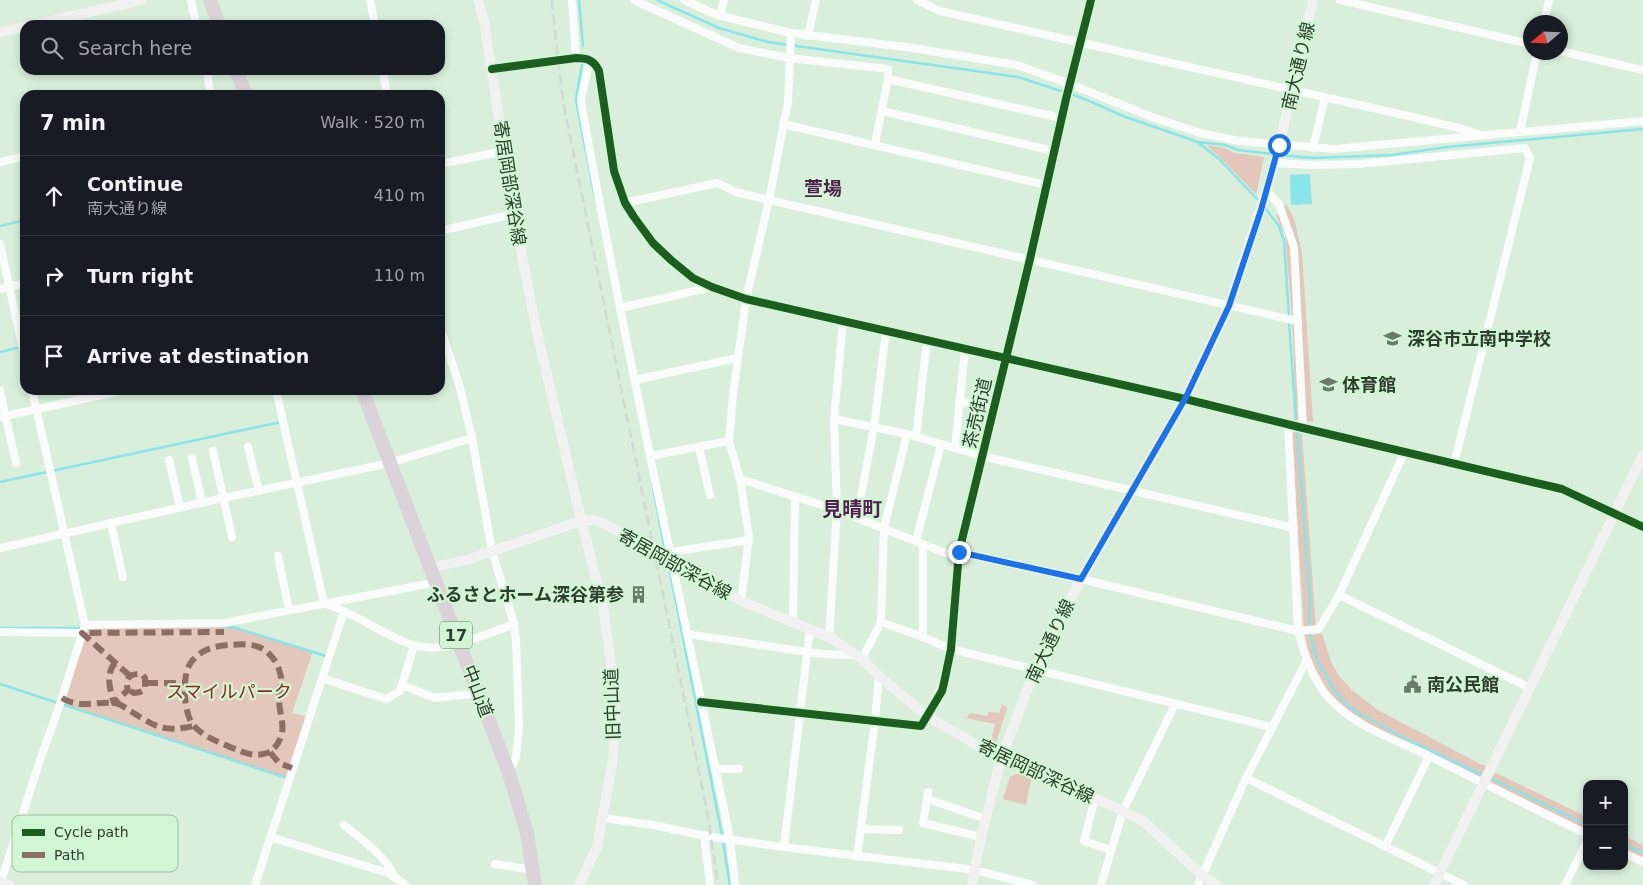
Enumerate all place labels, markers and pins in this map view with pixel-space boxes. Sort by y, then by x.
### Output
school or university icon: 深谷市立南中学校 [1383,328,1403,348]
place label: 深谷市立南中学校 [1407,328,1551,349]
school or university icon: 体育館 [1318,374,1338,394]
place label: 体育館 [1342,374,1396,395]
place label: ふるさとホーム深谷第参 [427,584,624,605]
building icon: ふるさとホーム深谷第参 [628,584,648,604]
public building icon: 南公民館 [1403,674,1423,694]
place label: 南公民館 [1427,674,1499,695]

